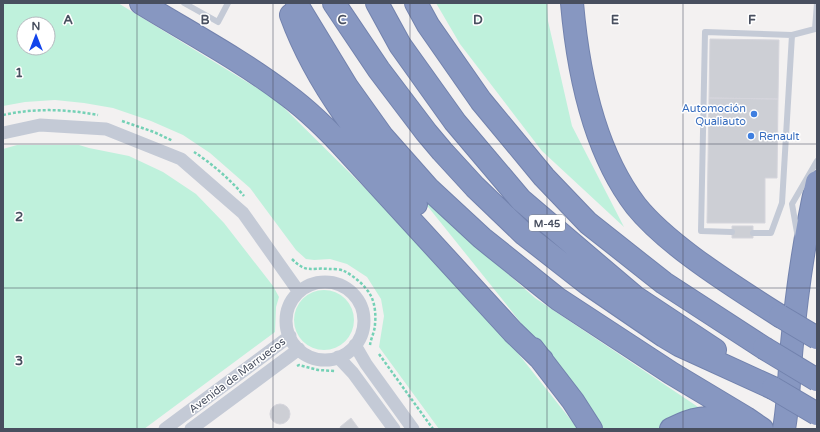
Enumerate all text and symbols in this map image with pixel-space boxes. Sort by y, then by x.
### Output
text: A [63,12,73,28]
text: B [200,12,210,28]
text: C [337,12,347,28]
text: D [473,12,483,28]
text: E [611,12,619,28]
text: F [748,12,756,28]
north arrow [16,16,56,56]
text: N [32,20,40,33]
text: 1 [15,65,23,81]
place label: Automoción Qualiauto [682,102,746,128]
marker: Automoción Qualiauto [749,109,759,119]
place label: Renault [759,130,800,143]
marker: Renault [746,131,756,141]
text: 2 [15,209,23,225]
road number: M-45 [529,215,565,231]
street label: Avenida de Marruecos [187,335,288,416]
text: 3 [15,353,23,369]

